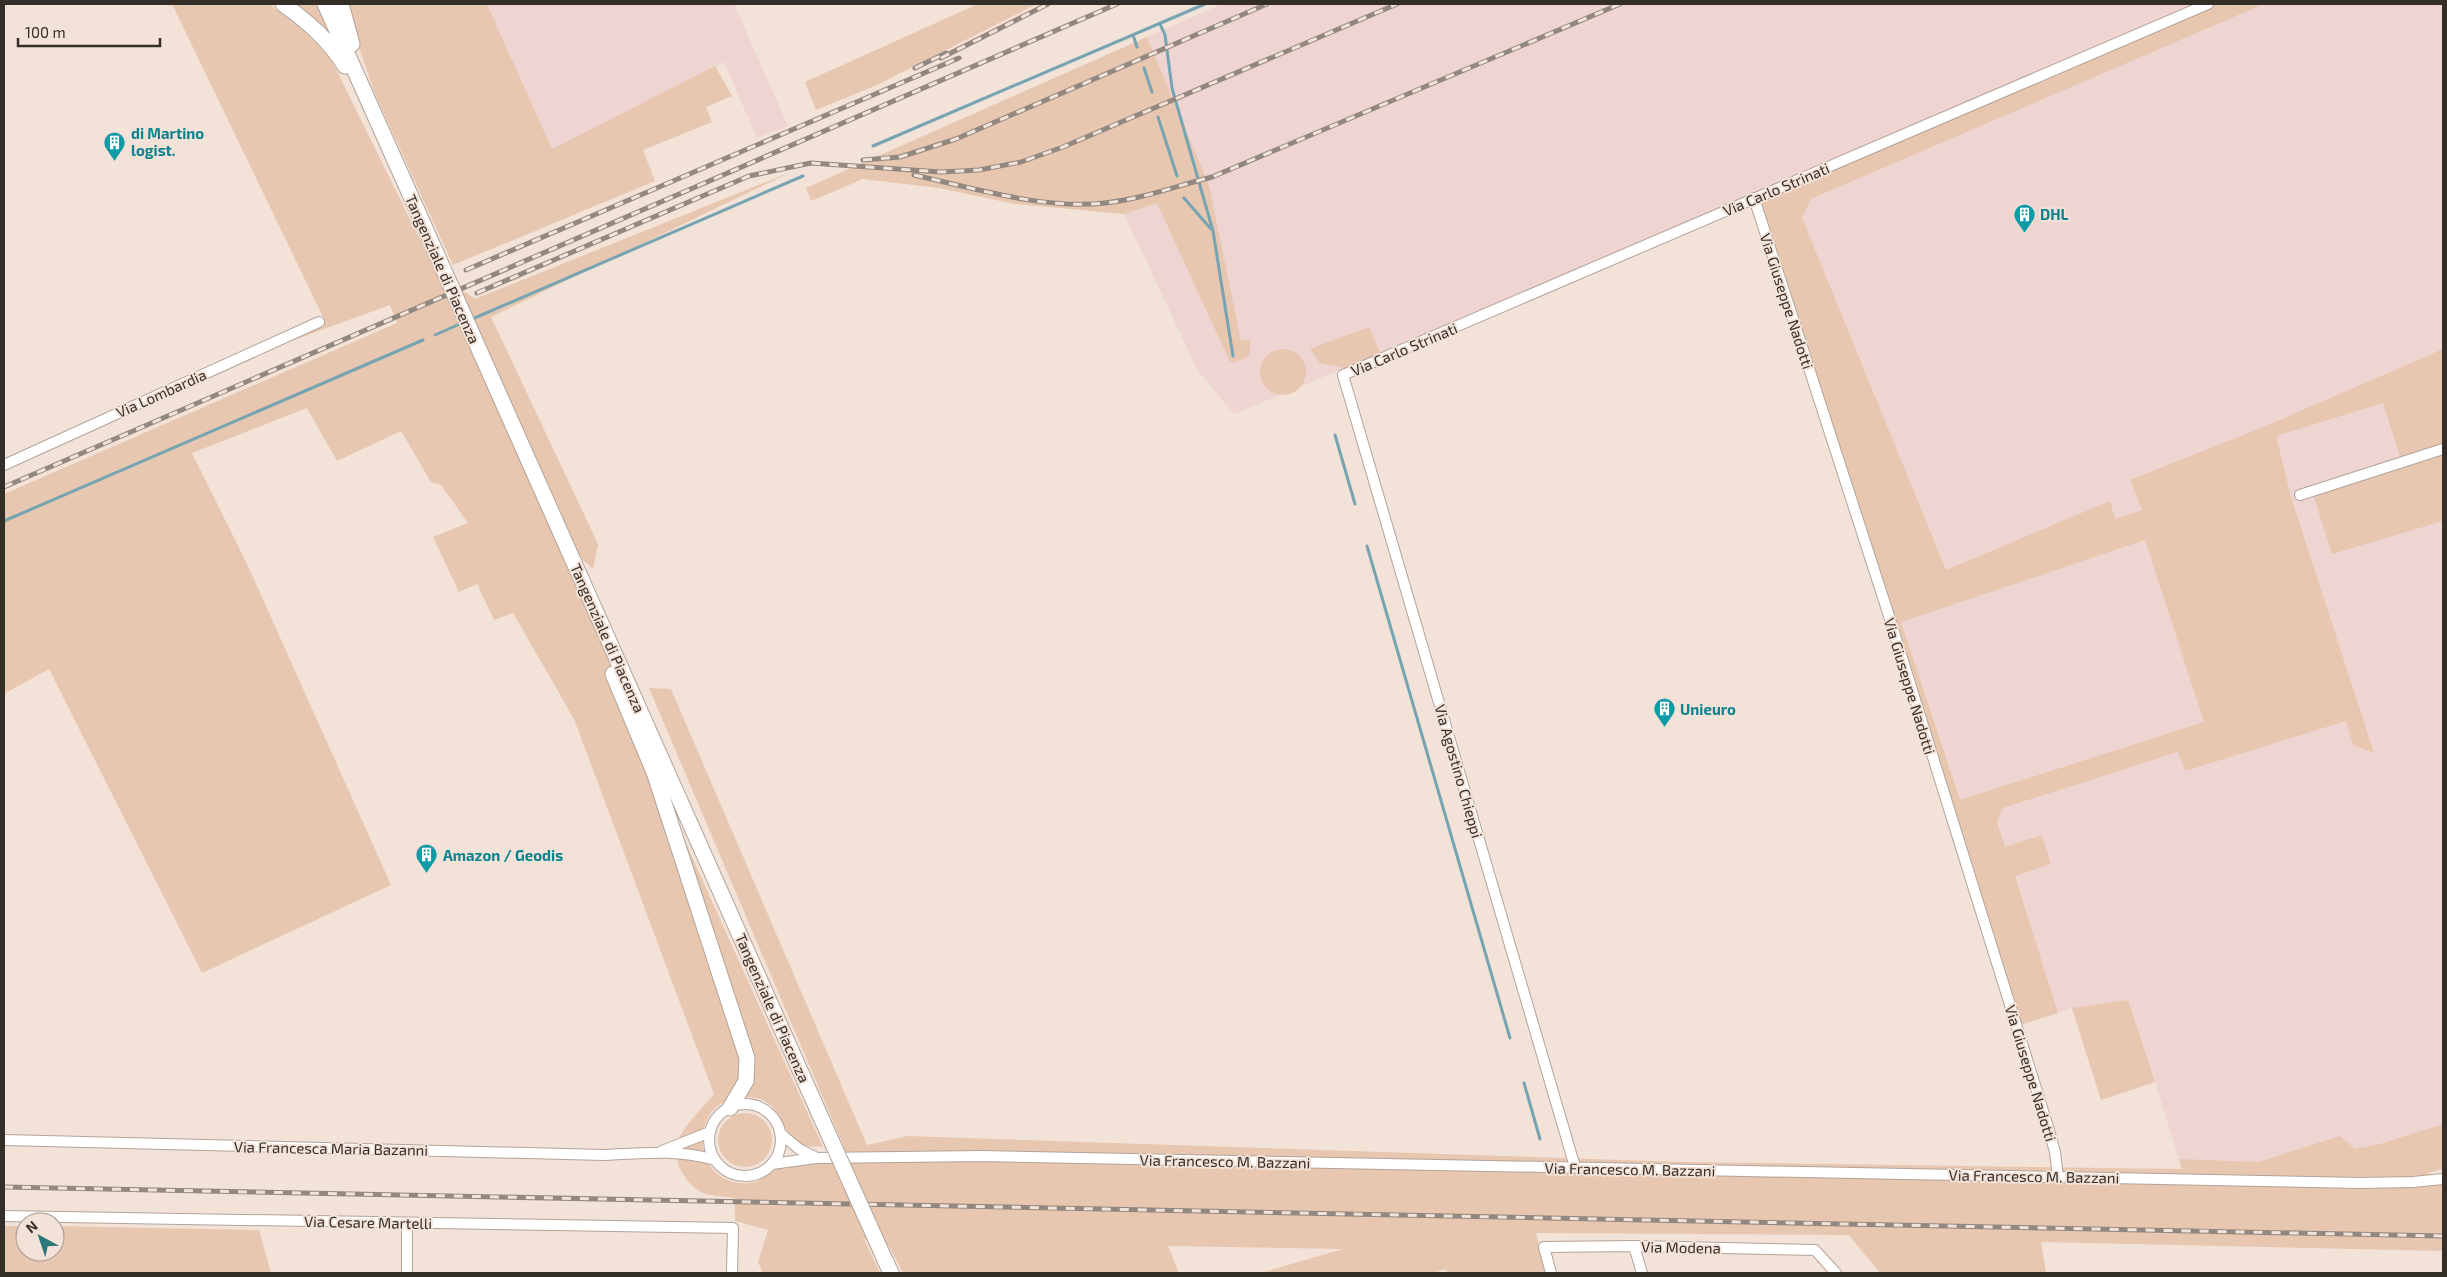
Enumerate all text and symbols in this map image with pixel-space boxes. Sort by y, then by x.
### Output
scale bar [18,15,160,47]
text: 100 m [25,23,66,41]
place label: di Martino logist. [131,124,204,159]
building icon: di Martino logist. [103,130,127,161]
street label: Via Carlo Strinati [1720,158,1832,220]
street label: Tangenziale di Piacenza [402,192,484,346]
building icon: DHL [2012,202,2036,233]
place label: DHL [2040,205,2069,223]
street label: Via Giuseppe Nadotti [1757,231,1817,371]
street label: Via Carlo Strinati [1348,318,1460,380]
street label: Via Lombardia [113,365,209,421]
street label: Tangenziale di Piacenza [567,561,649,715]
street label: Via Giuseppe Nadotti [1881,616,1939,756]
building icon: Unieuro [1652,697,1676,728]
place label: Unieuro [1680,700,1736,718]
street label: Via Agostino Chieppi [1431,702,1487,840]
building icon: Amazon / Geodis [415,843,439,874]
place label: Amazon / Geodis [443,846,563,864]
street label: Tangenziale di Piacenza [732,931,814,1085]
street label: Via Giuseppe Nadotti [2002,1003,2060,1143]
street label: Via Francesca Maria Bazanni [234,1137,428,1159]
street label: Via Francesco M. Bazzani [1140,1151,1310,1171]
street label: Via Francesco M. Bazzani [1545,1159,1715,1179]
street label: Via Francesco M. Bazzani [1949,1166,2119,1186]
north arrow [15,1212,65,1262]
street label: Via Cesare Martelli [304,1212,432,1232]
text: N [22,1217,41,1236]
street label: Via Modena [1641,1237,1721,1257]

